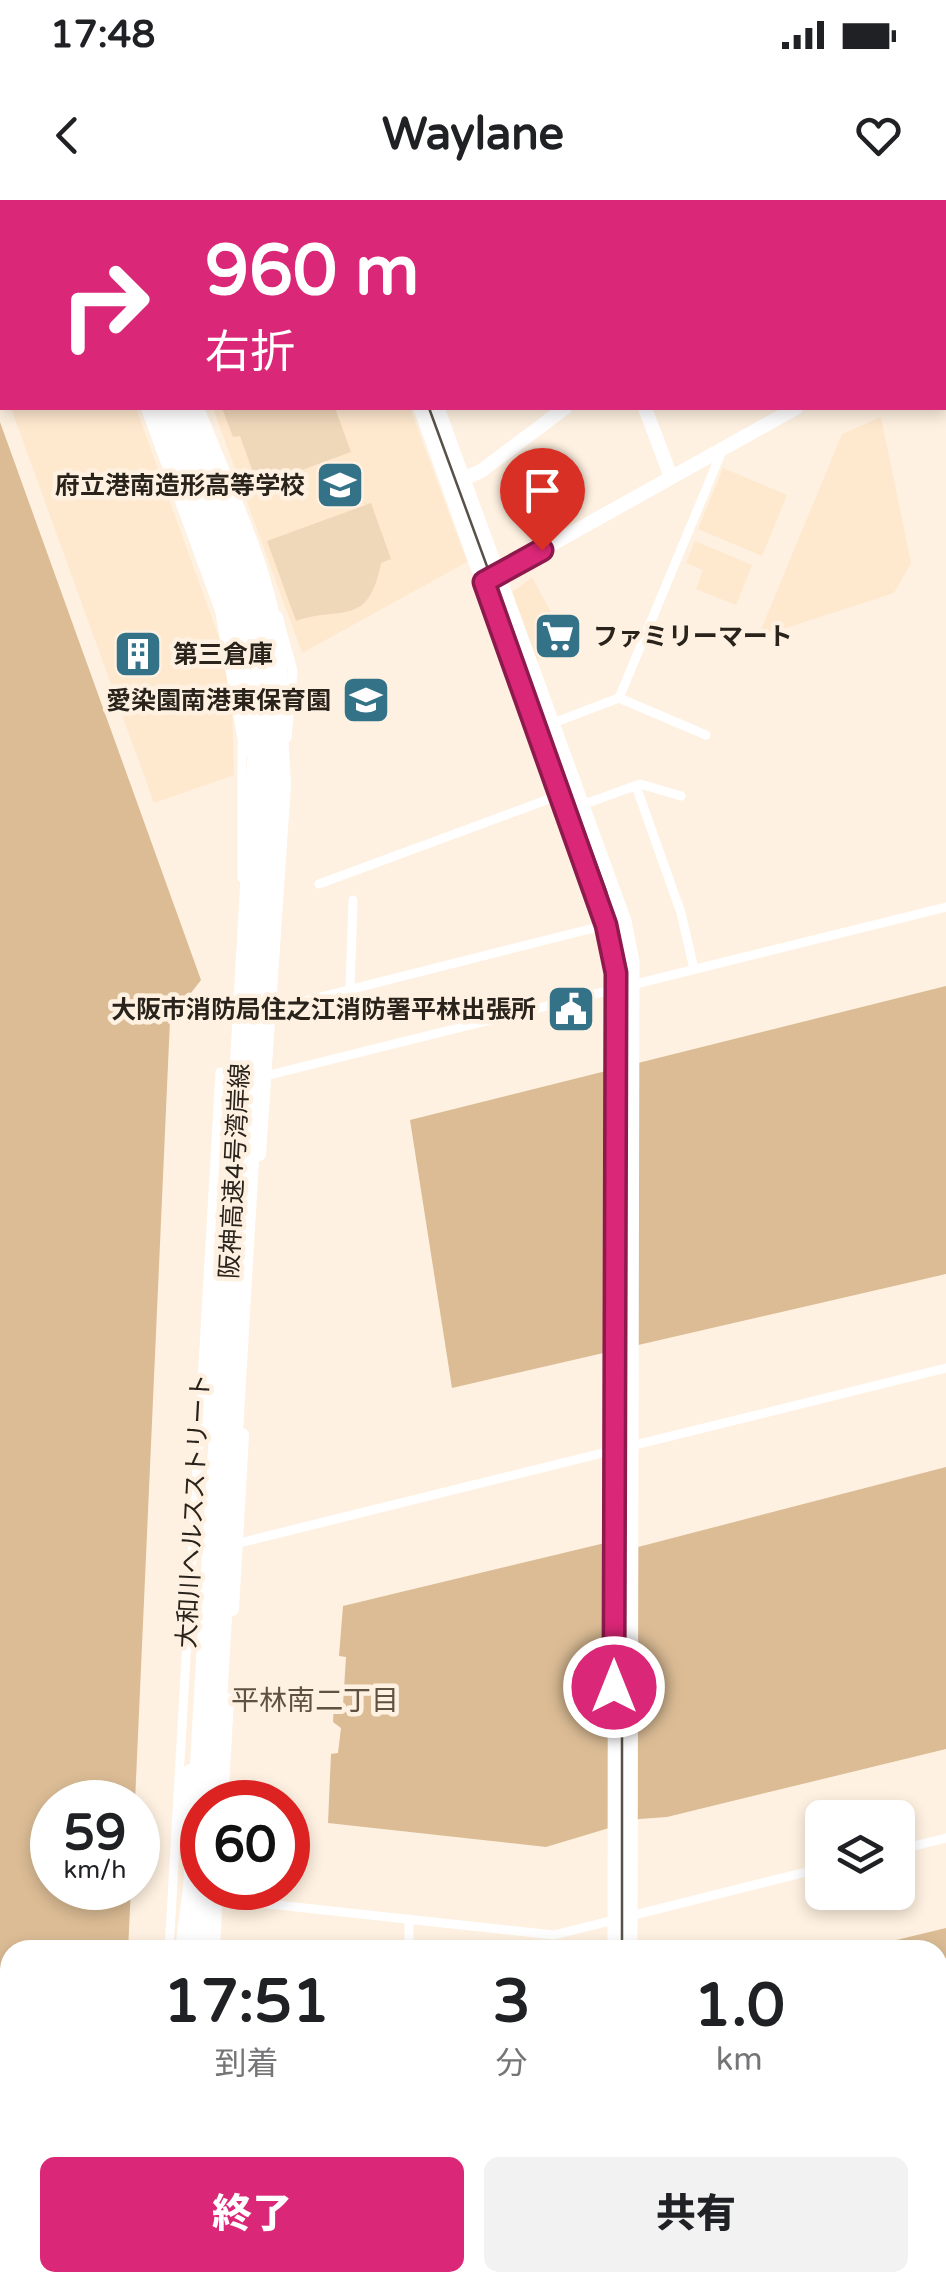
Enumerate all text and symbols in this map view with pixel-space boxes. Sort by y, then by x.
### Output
text: 17:48 [50,12,155,58]
icon: back [40,108,95,163]
text: Waylane [382,108,564,162]
icon: heart [851,108,906,163]
text: 960 m [205,230,419,314]
icon: right [40,240,170,370]
text: 右折 [205,326,295,380]
pin [500,448,585,551]
school or university icon: 府立港南造形高等学校 [314,459,366,511]
icon: arrive [515,463,570,518]
place label: 府立港南造形高等学校 [55,471,305,501]
supermarket icon: ファミリーマート [532,610,584,662]
place label: ファミリーマート [593,622,793,652]
building icon: 第三倉庫 [112,628,164,680]
place label: 第三倉庫 [173,640,273,670]
school or university icon: 愛染園南港東保育園 [340,674,392,726]
place label: 愛染園南港東保育園 [106,686,331,716]
public building icon: 大阪市消防局住之江消防署平林出張所 [545,983,597,1035]
place label: 大阪市消防局住之江消防署平林出張所 [111,995,536,1025]
street label: 阪神高速4号湾岸線 [214,1063,256,1280]
street label: 大和川ヘルスストリート [172,1373,216,1649]
position arrow [562,1635,666,1739]
district label: 平林南二丁目 [231,1684,399,1718]
speed limit sign: 60 [180,1780,310,1910]
map controls [805,1800,915,1910]
button: layers [805,1800,915,1910]
text: 59 [64,1803,126,1863]
text: km/h [64,1855,126,1885]
text: 17:51 [163,1966,330,2038]
text: 3 [493,1966,531,2038]
text: 1.0 [694,1970,785,2042]
text: km [716,2041,763,2079]
text: 到着 [214,2045,278,2083]
text: 分 [496,2045,528,2083]
button: 終了 [40,2157,464,2272]
button: 共有 [484,2157,908,2272]

